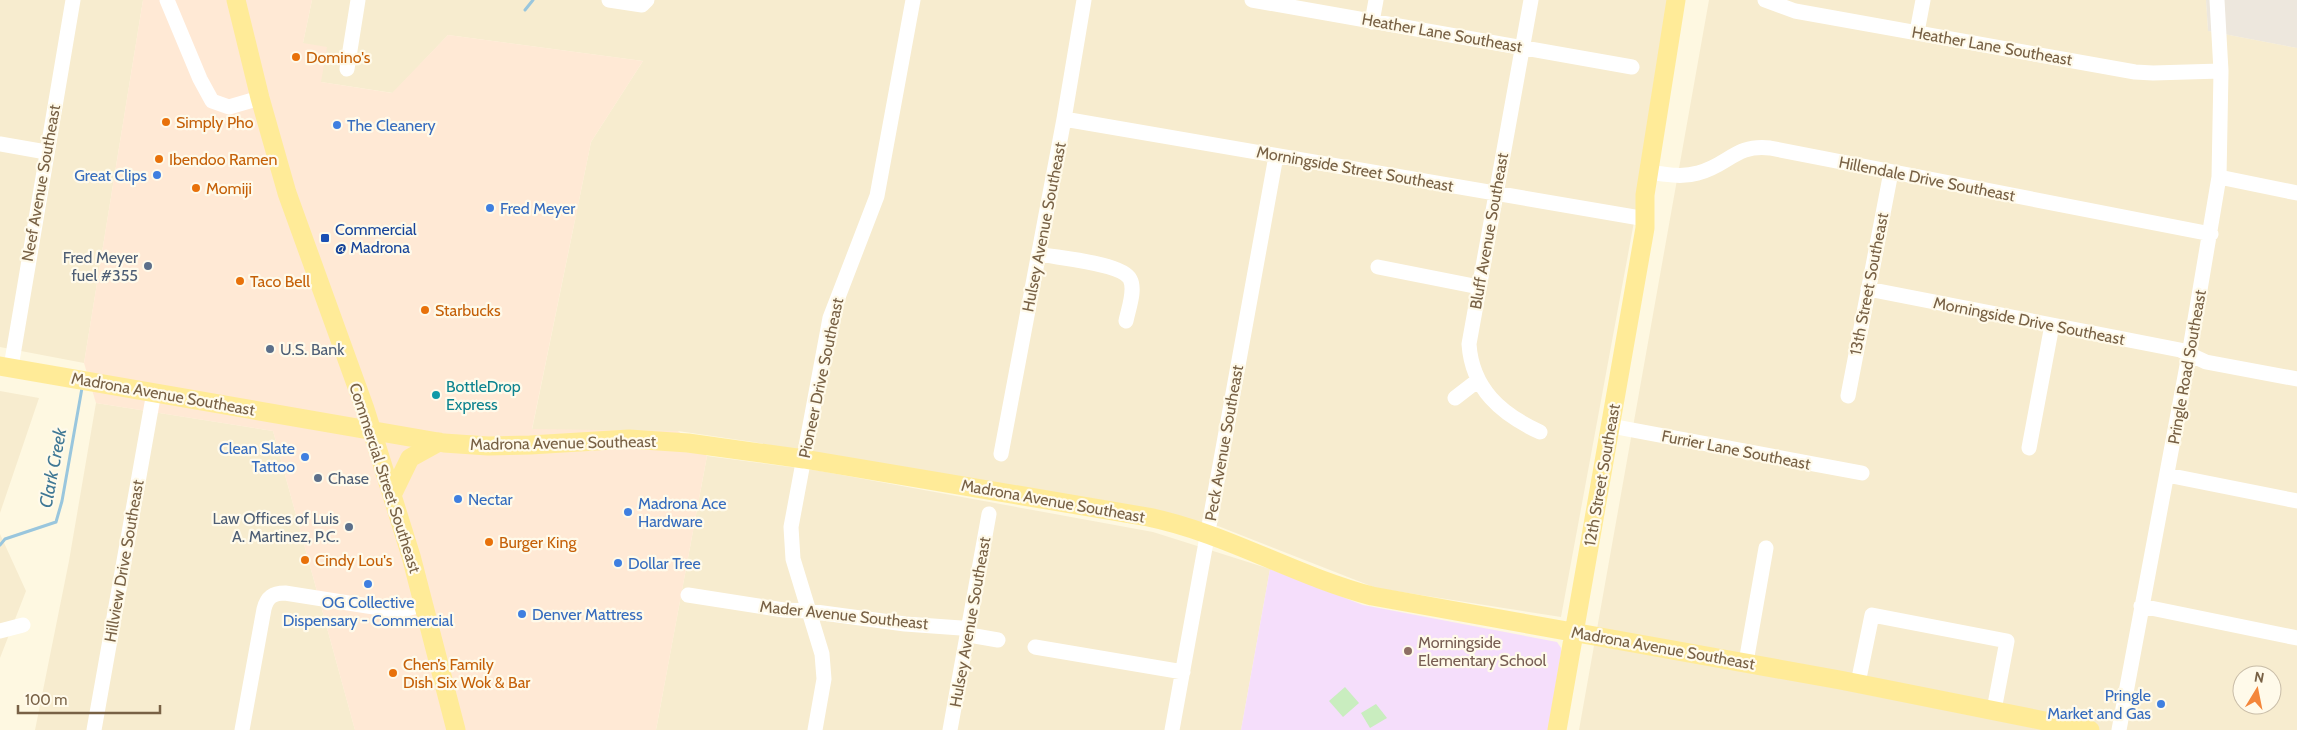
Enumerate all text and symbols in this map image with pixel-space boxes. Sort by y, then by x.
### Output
street label: Heather Lane Southeast [1360,10,1524,57]
street label: Heather Lane Southeast [1910,23,2074,70]
place label: Domino's [306,48,371,67]
marker: Domino's [290,51,302,63]
street label: Neef Avenue Southeast [18,102,64,263]
place label: Simply Pho [176,113,254,132]
marker: Simply Pho [160,116,172,128]
place label: The Cleanery [347,116,436,135]
marker: The Cleanery [331,119,343,131]
street label: Hulsey Avenue Southeast [1018,140,1070,313]
street label: Morningside Street Southeast [1255,142,1456,196]
place label: Ibendoo Ramen [169,150,278,169]
street label: Bluff Avenue Southeast [1466,151,1512,311]
marker: Ibendoo Ramen [153,153,165,165]
street label: Hillendale Drive Southeast [1837,153,2017,206]
place label: Great Clips [74,166,147,185]
marker: Great Clips [151,169,163,181]
place label: Momiji [206,179,252,198]
marker: Momiji [190,182,202,194]
place label: Fred Meyer [500,199,576,218]
marker: Fred Meyer [484,202,496,214]
street label: 13th Street Southeast [1846,211,1892,357]
place label: Commercial @ Madrona [335,220,417,257]
marker: Commercial @ Madrona [319,232,331,244]
place label: Fred Meyer fuel #355 [63,248,139,285]
marker: Fred Meyer fuel #355 [142,260,154,272]
place label: Taco Bell [250,272,310,291]
marker: Taco Bell [234,275,246,287]
street label: Pringle Road Southeast [2164,288,2210,446]
street label: Morningside Drive Southeast [1932,293,2127,349]
street label: Pioneer Drive Southeast [795,296,847,460]
place label: Starbucks [435,301,501,320]
marker: Starbucks [419,304,431,316]
place label: U.S. Bank [280,340,345,359]
marker: U.S. Bank [264,343,276,355]
street label: Peck Avenue Southeast [1201,363,1247,522]
street label: Madrona Avenue Southeast [70,368,257,420]
place label: BottleDrop Express [446,377,521,414]
street label: Commercial Street Southeast [345,381,425,576]
marker: BottleDrop Express [430,389,442,401]
street label: 12th Street Southeast [1580,402,1624,548]
water label: Clark Creek [34,425,72,510]
street label: Furrier Lane Southeast [1660,426,1813,474]
street label: Madrona Avenue Southeast [470,432,657,454]
place label: Clean Slate Tattoo [219,439,295,476]
marker: Clean Slate Tattoo [299,451,311,463]
place label: Chase [328,469,369,488]
marker: Chase [312,472,324,484]
street label: Madrona Avenue Southeast [960,475,1147,527]
street label: Hillview Drive Southeast [100,478,148,644]
place label: Nectar [468,490,514,509]
marker: Nectar [452,493,464,505]
place label: Madrona Ace Hardware [638,494,726,531]
marker: Madrona Ace Hardware [622,506,634,518]
place label: Law Offices of Luis A. Martinez, P.C. [213,509,339,546]
marker: Law Offices of Luis A. Martinez, P.C. [343,521,355,533]
place label: Burger King [499,533,577,552]
street label: Hulsey Avenue Southeast [946,535,994,709]
marker: Burger King [483,536,495,548]
place label: Cindy Lou's [315,551,393,570]
marker: Cindy Lou's [299,554,311,566]
place label: Dollar Tree [628,554,701,573]
marker: Dollar Tree [612,557,624,569]
marker: OG Collective Dispensary - Commercial [362,578,374,590]
place label: OG Collective Dispensary - Commercial [283,593,454,630]
street label: Mader Avenue Southeast [759,597,930,633]
place label: Denver Mattress [532,605,643,624]
marker: Denver Mattress [516,608,528,620]
street label: Madrona Avenue Southeast [1570,622,1757,674]
place label: Morningside Elementary School [1418,633,1546,670]
marker: Morningside Elementary School [1402,645,1414,657]
place label: Chen’s Family Dish Six Wok & Bar [403,655,531,692]
north arrow [2232,665,2282,715]
marker: Chen’s Family Dish Six Wok & Bar [387,667,399,679]
text: N [2253,667,2266,687]
scale bar [18,682,160,714]
place label: Pringle Market and Gas [2047,686,2151,723]
text: 100 m [25,691,67,709]
marker: Pringle Market and Gas [2155,698,2167,710]

